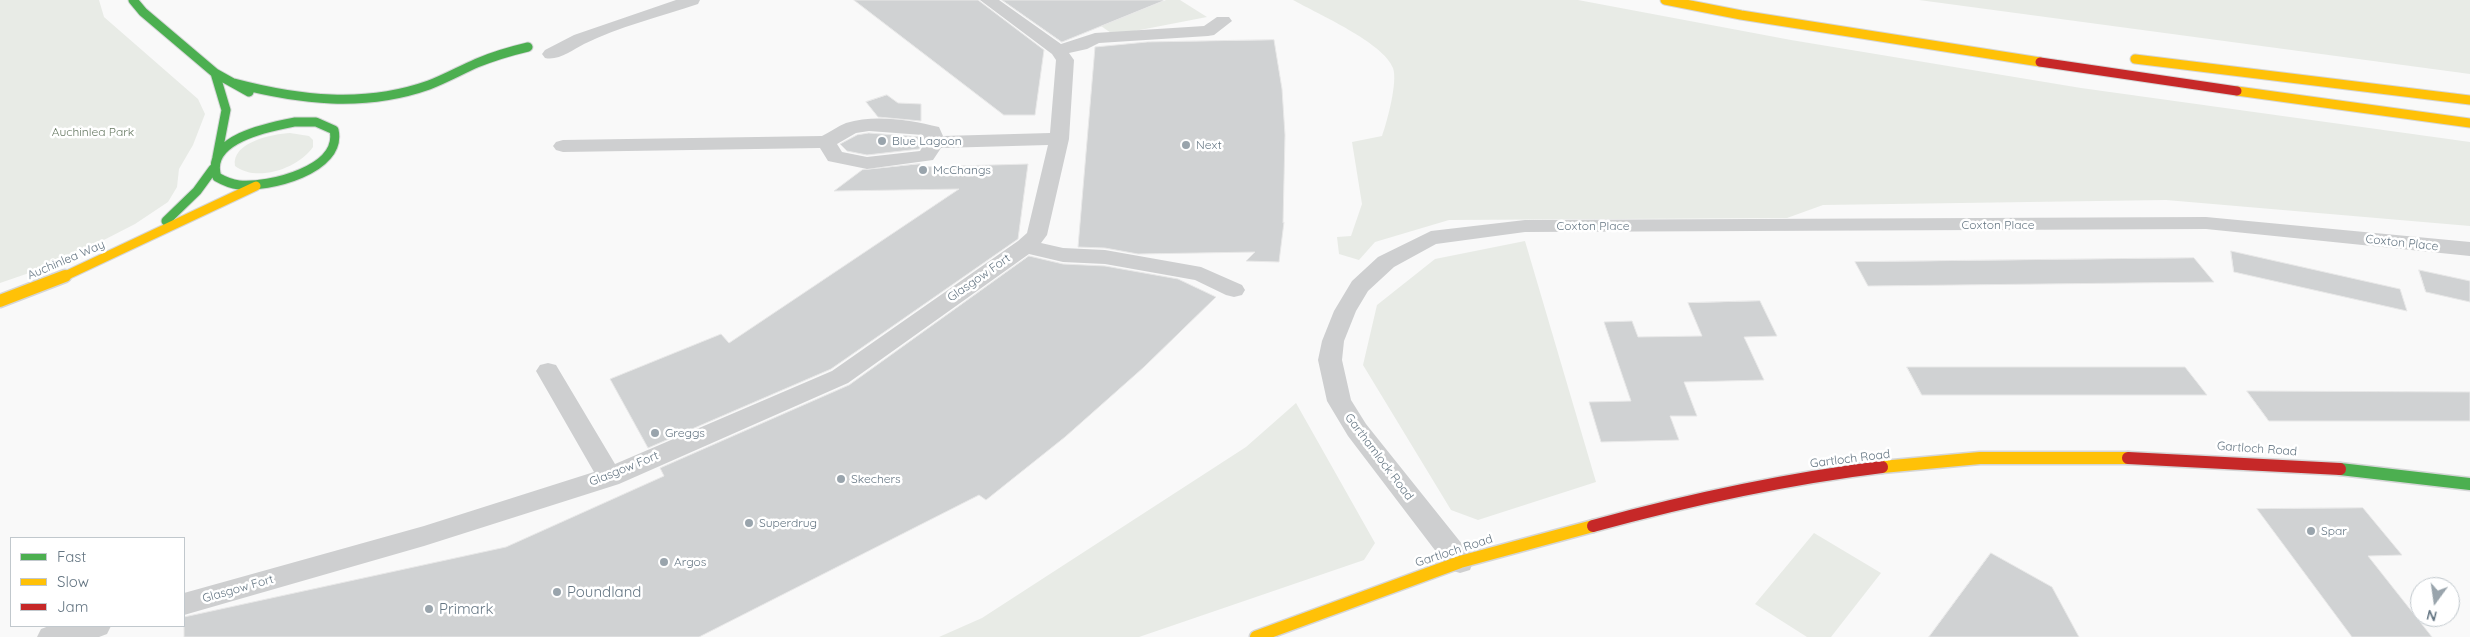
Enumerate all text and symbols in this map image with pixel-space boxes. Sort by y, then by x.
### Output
park label: Auchinlea Park [52,125,134,139]
place label: Blue Lagoon [892,134,962,148]
marker: Blue Lagoon [876,135,888,147]
place label: Next [1196,138,1222,152]
marker: Next [1180,139,1192,151]
place label: McChangs [933,163,991,177]
marker: McChangs [917,164,929,176]
street label: Coxton Place [1961,218,2035,232]
street label: Coxton Place [1556,219,1630,233]
street label: Coxton Place [2365,232,2439,254]
street label: Auchinlea Way [25,237,107,283]
street label: Glasgow Fort [945,251,1013,305]
street label: Garthamlock Road [1342,411,1416,503]
place label: Greggs [665,426,705,440]
marker: Greggs [649,427,661,439]
street label: Gartloch Road [2216,439,2298,459]
street label: Gartloch Road [1809,447,1891,471]
street label: Glasgow Fort [587,449,661,489]
place label: Skechers [851,472,901,486]
marker: Skechers [835,473,847,485]
place label: Superdrug [759,516,817,530]
marker: Superdrug [743,517,755,529]
place label: Spar [2321,524,2347,538]
marker: Spar [2305,525,2317,537]
street label: Gartloch Road [1414,532,1494,570]
legend [10,537,185,627]
text: Fast [57,547,86,566]
place label: Argos [674,555,706,569]
marker: Argos [658,556,670,568]
text: Slow [57,572,89,591]
street label: Glasgow Fort [201,572,275,606]
north arrow [2410,577,2460,627]
place label: Poundland [567,583,641,601]
marker: Poundland [551,586,563,598]
text: Jam [57,597,88,616]
place label: Primark [439,600,493,618]
marker: Primark [423,603,435,615]
text: N [2424,606,2439,626]

